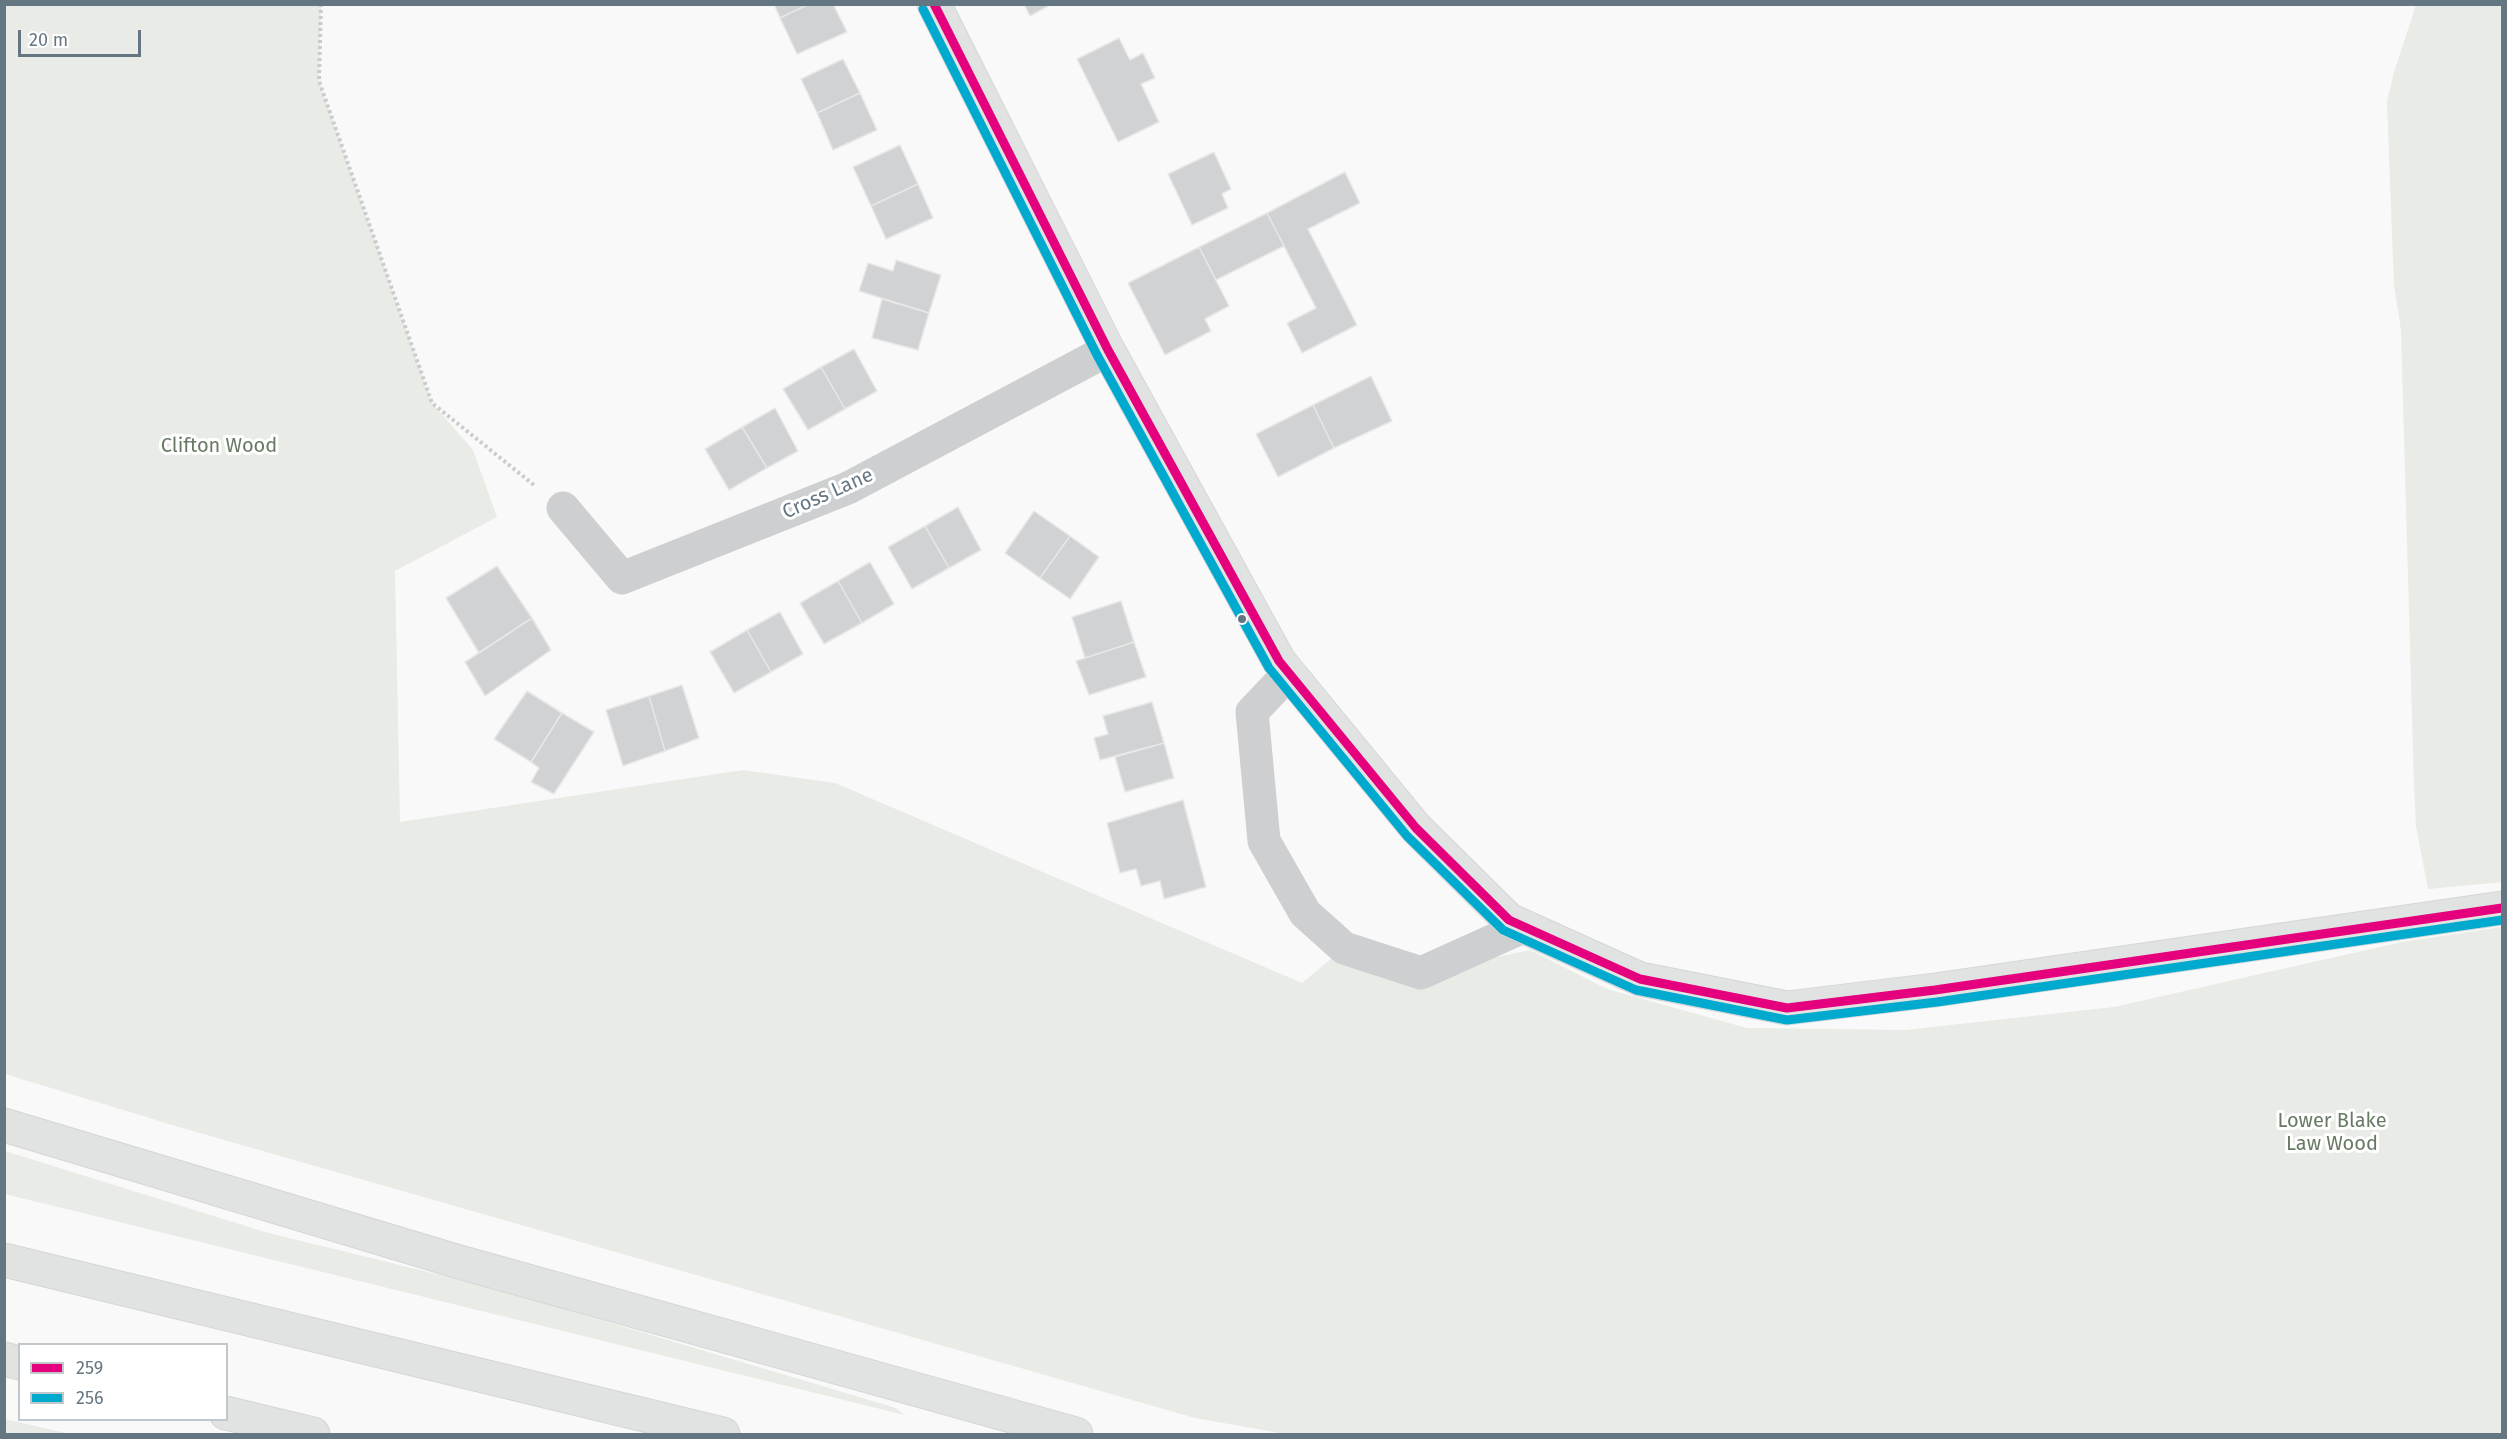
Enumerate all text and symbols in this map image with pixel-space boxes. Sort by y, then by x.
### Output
scale bar [21,18,144,56]
text: 20 m [29,29,68,51]
park label: Clifton Wood [161,434,277,458]
street label: Cross Lane [779,463,877,525]
unlabelled marker [1236,613,1248,625]
park label: Lower Blake Law Wood [2277,1109,2387,1156]
legend [18,1343,228,1421]
text: 259 [76,1357,103,1379]
text: 256 [76,1387,104,1409]

